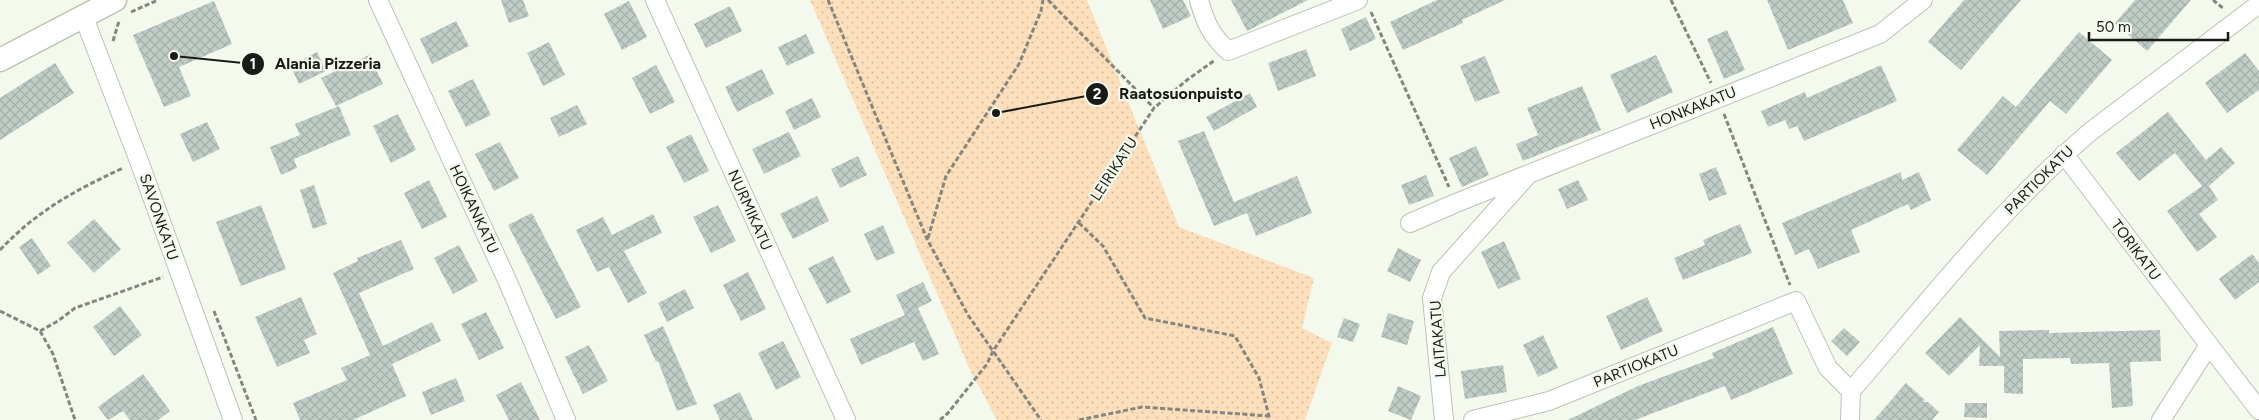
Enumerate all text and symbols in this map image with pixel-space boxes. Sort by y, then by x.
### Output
scale bar [2089,10,2228,42]
text: 50 m [2096,18,2131,36]
callout: Alania Pizzeria [240,48,391,79]
text: Alania Pizzeria [275,54,381,73]
text: 1 [250,55,256,73]
callout: Raatosuonpuisto [1084,78,1253,109]
street label: HONKAKATU [1647,82,1739,134]
text: Raatosuonpuisto [1119,84,1243,103]
text: 2 [1093,85,1102,103]
street label: LEIRIKATU [1087,134,1141,204]
street label: PARTIOKATU [2001,142,2077,218]
street label: HOIKANKATU [446,162,502,256]
street label: NURMIKATU [724,167,776,253]
street label: SAVONKATU [136,171,182,263]
street label: TORIKATU [2107,216,2165,284]
street label: LAITAKATU [1426,300,1450,378]
street label: PARTIOKATU [1591,341,1681,391]

